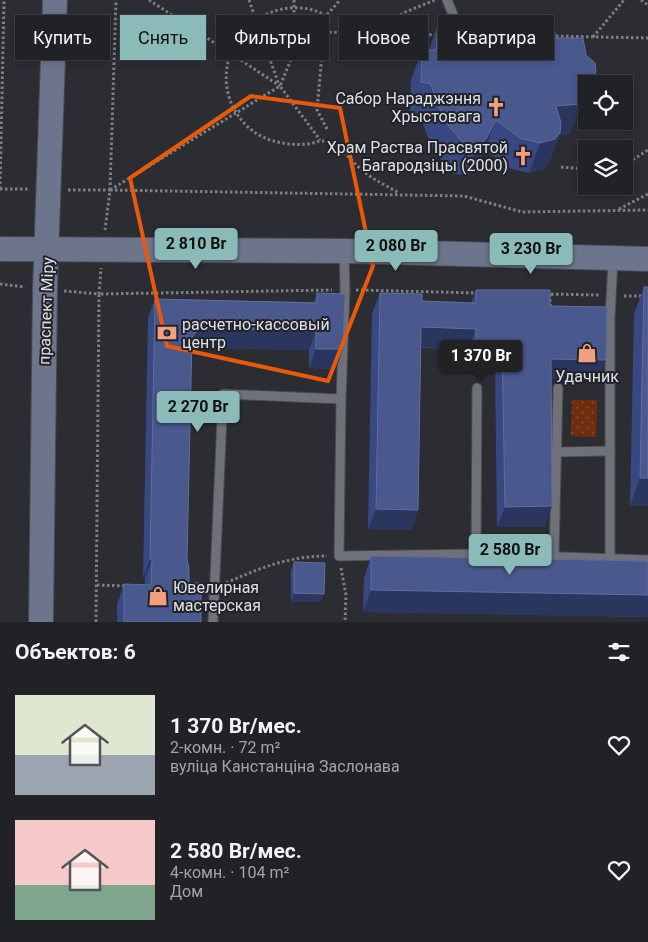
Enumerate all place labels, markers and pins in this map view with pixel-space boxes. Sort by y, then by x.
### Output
place label: Сабор Нараджэння Хрыстовага [335,89,481,126]
church icon: Сабор Нараджэння Хрыстовага [485,96,507,118]
place label: Храм Раства Прасвятой Багародзіцы (2000) [327,138,508,175]
church icon: Храм Раства Прасвятой Багародзіцы (2000) [512,145,534,167]
pin: 2 810 Br [144,228,248,270]
pin: 2 080 Br [344,230,448,272]
pin: 3 230 Br [479,232,583,275]
place label: расчетно-кассовый центр [182,315,330,352]
bank icon: расчетно-кассовый центр [156,322,178,344]
pin: 1 370 Br [429,340,533,382]
shop icon: Удачник [576,342,598,364]
place label: Удачник [555,367,619,386]
pin: 2 270 Br [146,390,250,433]
pin: 2 580 Br [458,534,562,576]
place label: Ювелирная мастерская [173,578,261,615]
shop icon: Ювелирная мастерская [147,585,169,607]

